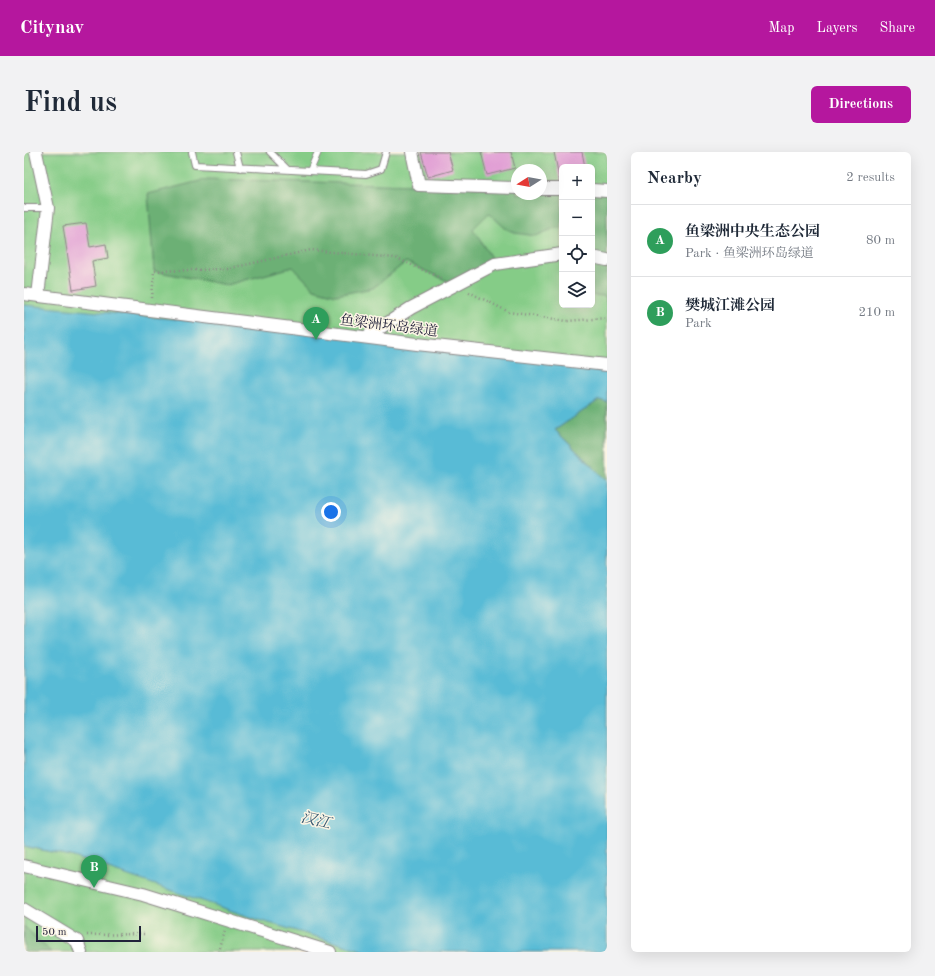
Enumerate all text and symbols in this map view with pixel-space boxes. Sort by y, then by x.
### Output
text: Citynav [20,19,84,38]
text: Map [769,21,795,35]
text: Layers [817,21,858,35]
text: Share [880,21,915,35]
button: Directions [811,86,911,123]
text: Find us [24,90,117,118]
north arrow [511,164,547,200]
map controls [559,164,595,308]
button: + [559,164,595,200]
text: Nearby [647,170,702,187]
text: 2 results [846,171,895,184]
button: − [559,200,595,236]
text: 鱼梁洲中央生态公园 [685,225,820,240]
text: A [655,234,665,247]
text: 80 m [866,234,895,247]
button: locate [559,236,595,272]
text: Park · 鱼梁洲环岛绿道 [685,247,814,260]
button: layers [559,272,595,308]
text: 樊城江滩公园 [685,299,775,314]
text: B [655,306,665,319]
text: 210 m [858,306,895,319]
pin: A [303,307,329,340]
street label: 鱼梁洲环岛绿道 [339,312,438,339]
text: Park [685,317,712,330]
your location [321,502,341,522]
water label: 汉江 [299,809,334,833]
pin: B [81,855,107,888]
scale bar [36,924,141,943]
text: 50 m [42,927,67,938]

